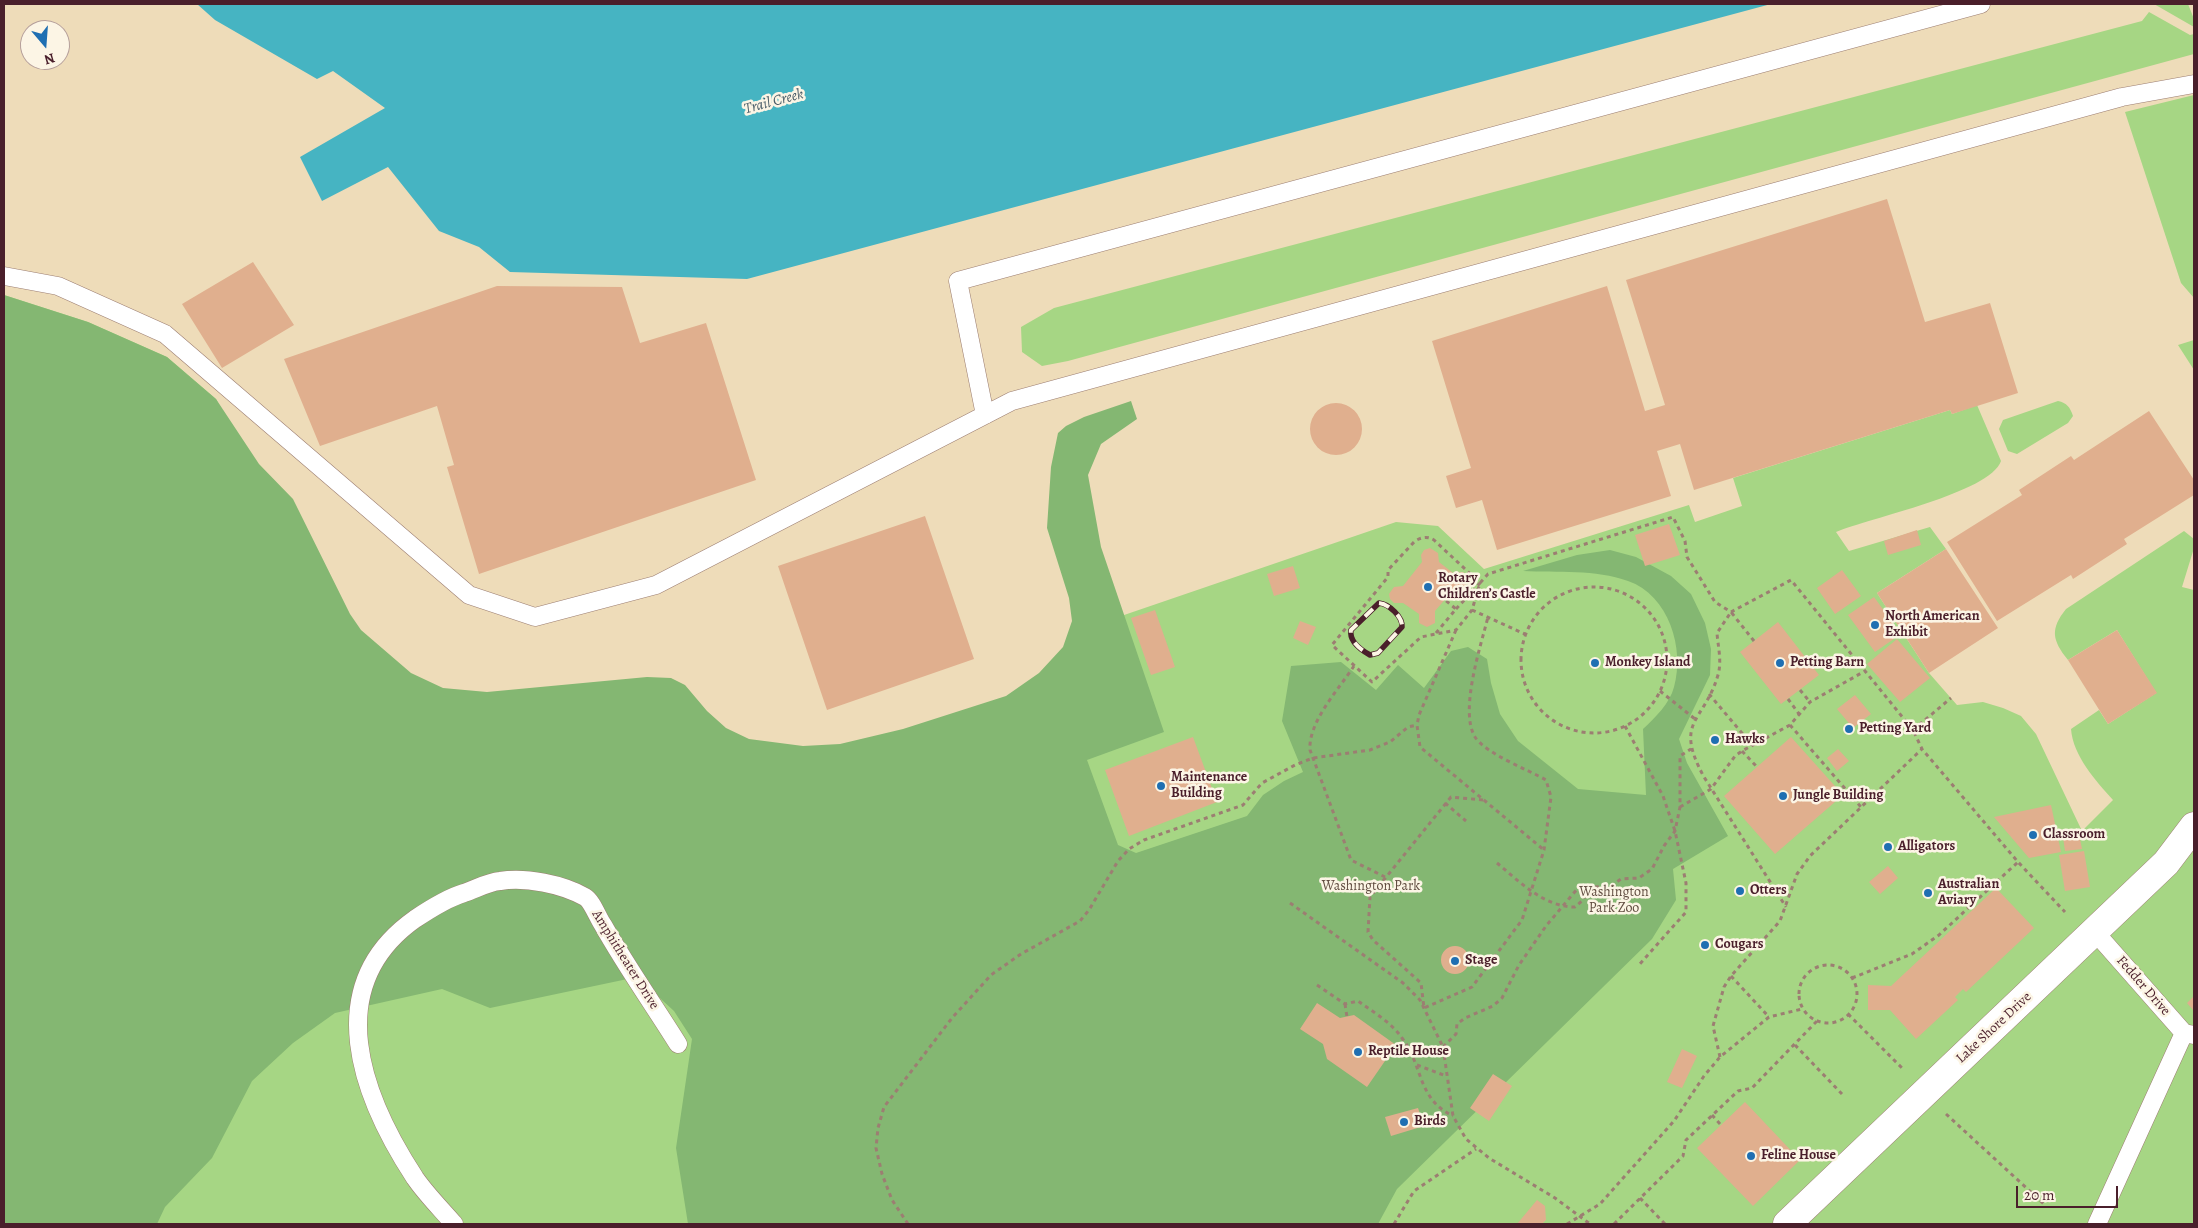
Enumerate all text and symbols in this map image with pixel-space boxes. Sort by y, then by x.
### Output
north arrow [20,20,70,70]
text: N [42,48,57,69]
water label: Trail Creek [742,85,806,119]
place label: Rotary Children’s Castle [1438,571,1536,604]
marker: Rotary Children’s Castle [1422,581,1434,593]
place label: North American Exhibit [1885,609,1980,642]
marker: North American Exhibit [1869,619,1881,631]
place label: Monkey Island [1605,655,1691,671]
place label: Petting Barn [1790,655,1864,671]
marker: Monkey Island [1589,657,1601,669]
marker: Petting Barn [1774,657,1786,669]
place label: Petting Yard [1859,721,1931,737]
marker: Petting Yard [1843,723,1855,735]
place label: Hawks [1725,732,1765,748]
marker: Hawks [1709,734,1721,746]
place label: Maintenance Building [1171,770,1247,802]
marker: Maintenance Building [1155,780,1167,792]
place label: Jungle Building [1793,788,1883,804]
marker: Jungle Building [1777,790,1789,802]
place label: Classroom [2043,827,2105,843]
marker: Classroom [2027,829,2039,841]
place label: Alligators [1898,839,1955,855]
marker: Alligators [1882,841,1894,853]
place label: Australian Aviary [1938,877,1999,910]
park label: Washington Park [1322,879,1420,895]
place label: Otters [1750,883,1787,899]
park label: Washington Park Zoo [1579,885,1649,918]
marker: Otters [1734,885,1746,897]
marker: Australian Aviary [1922,887,1934,899]
street label: Amphitheater Drive [588,907,662,1013]
place label: Cougars [1715,937,1763,953]
marker: Cougars [1699,939,1711,951]
place label: Stage [1465,953,1498,969]
street label: Fedder Drive [2112,953,2174,1019]
marker: Stage [1449,955,1461,967]
street label: Lake Shore Drive [1953,989,2035,1067]
place label: Reptile House [1368,1044,1449,1060]
marker: Reptile House [1352,1046,1364,1058]
place label: Birds [1414,1114,1446,1130]
marker: Birds [1398,1116,1410,1128]
place label: Feline House [1761,1148,1836,1164]
marker: Feline House [1745,1150,1757,1162]
scale bar [2018,1176,2120,1208]
text: 20 m [2024,1185,2055,1205]

